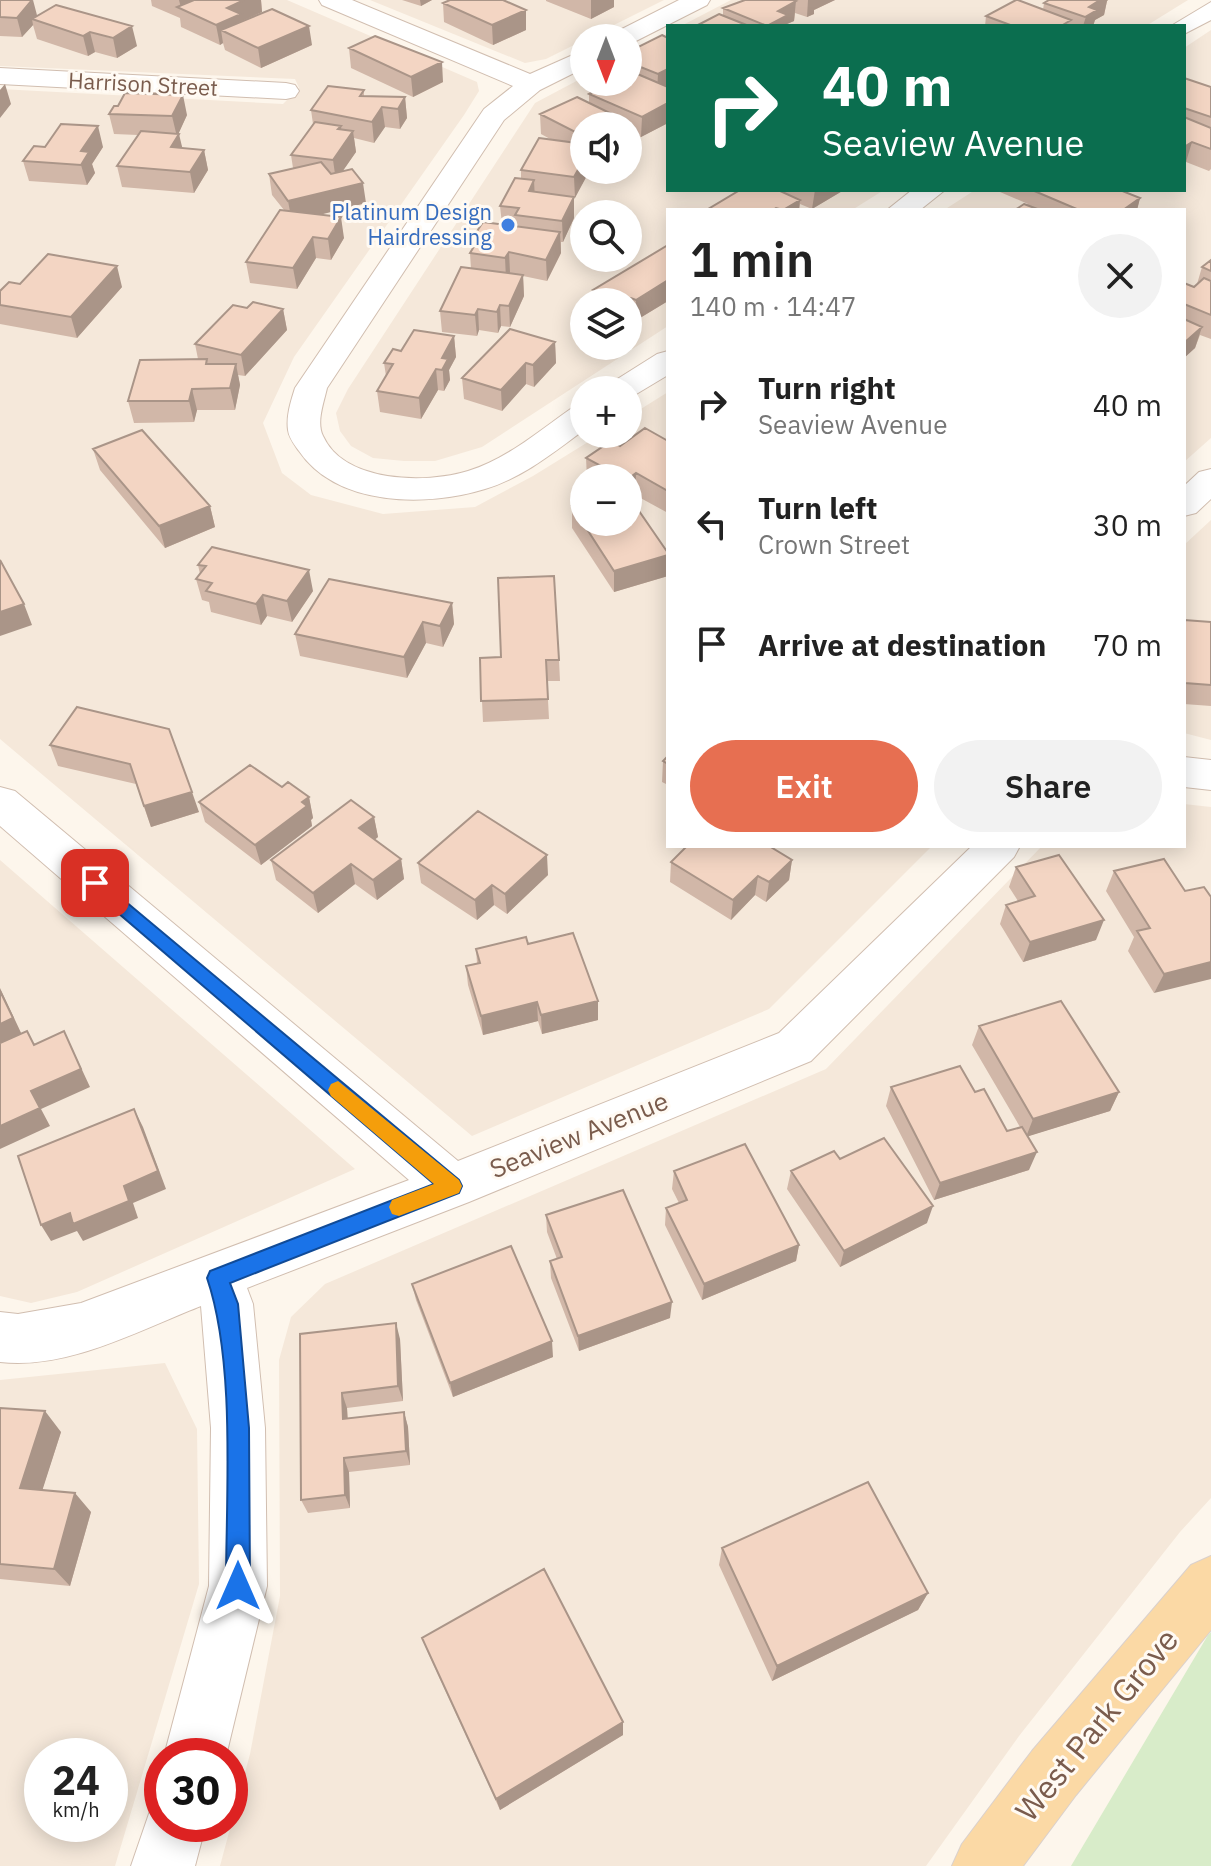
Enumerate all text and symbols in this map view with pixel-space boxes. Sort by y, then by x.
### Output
north arrow [570,24,642,96]
map controls [570,24,642,536]
text: 40 m [822,49,952,121]
icon: right [690,56,794,160]
street label: Harrison Street [67,65,219,102]
button: sound [570,112,642,184]
text: Seaview Avenue [822,119,1084,166]
place label: Platinum Design Hairdressing [331,197,492,251]
button: search [570,200,642,272]
marker: Platinum Design Hairdressing [499,216,517,234]
text: 1 min [690,228,814,290]
button: close [1078,234,1162,318]
button: layers [570,288,642,360]
text: 140 m · 14:47 [690,289,856,323]
text: Turn right [758,368,896,407]
button: + [570,376,642,448]
icon: right [690,382,734,426]
text: 40 m [1093,385,1162,424]
text: Seaview Avenue [758,407,947,441]
button: − [570,464,642,536]
text: Turn left [758,488,877,527]
icon: left [690,502,734,546]
text: 30 m [1093,505,1162,544]
text: Crown Street [758,527,910,561]
icon: arrive [690,622,734,666]
text: Arrive at destination [758,625,1046,664]
text: 70 m [1093,625,1162,664]
button: Exit [690,740,918,832]
button: Share [934,740,1162,832]
pin [61,849,129,917]
icon: arrive [73,861,117,905]
street label: Seaview Avenue [484,1083,673,1185]
position arrow [196,1544,280,1628]
street label: West Park Grove [1005,1619,1187,1830]
speed limit sign: 30 [144,1738,248,1842]
text: 24 [52,1754,100,1806]
text: km/h [52,1796,100,1823]

